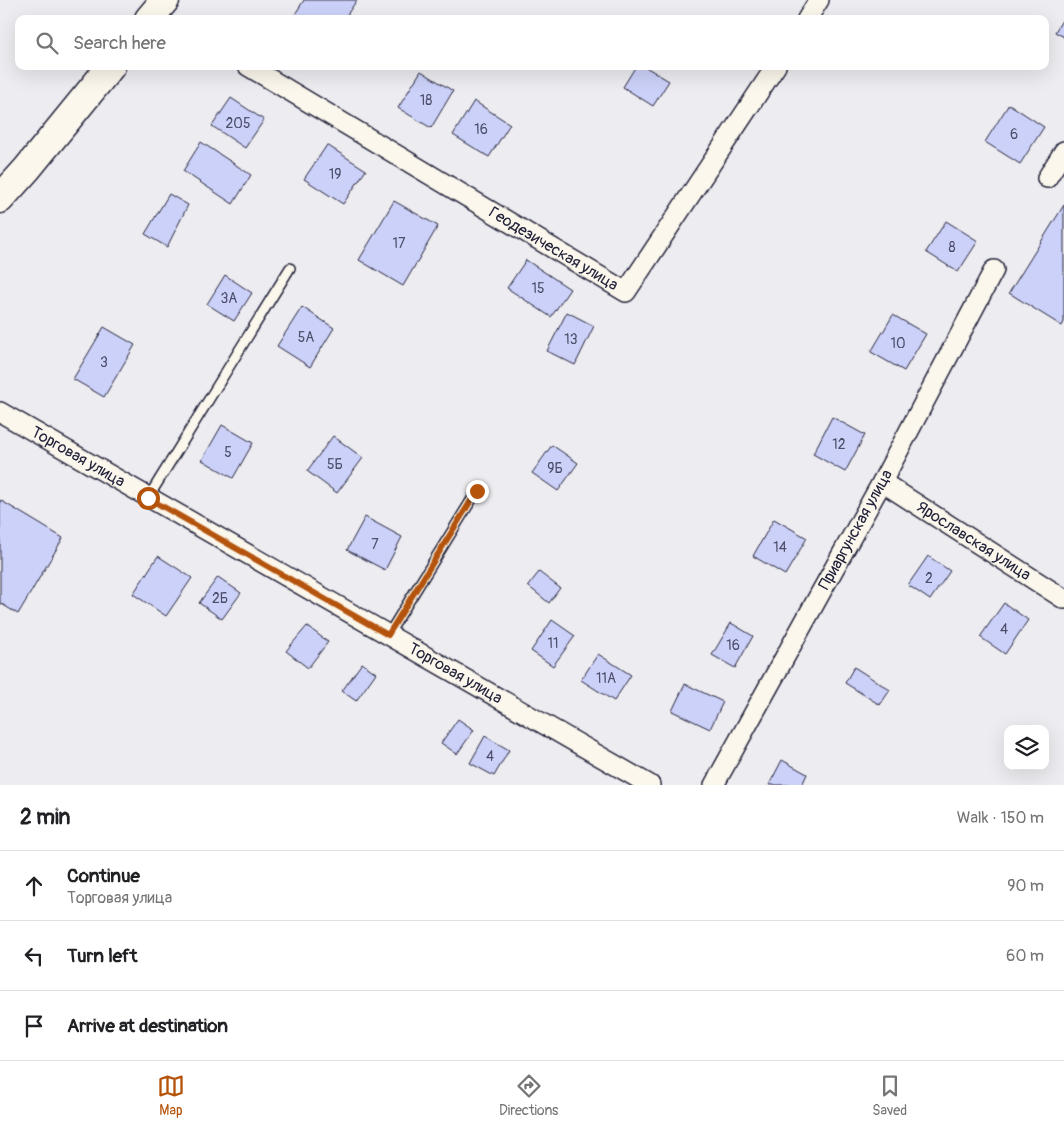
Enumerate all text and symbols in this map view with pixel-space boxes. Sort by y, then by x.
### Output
search box [15,15,1049,70]
icon: search [33,29,61,57]
text: Search here [73,31,166,55]
house number: 18 [420,92,432,109]
house number: 205 [226,115,250,132]
house number: 16 [474,121,488,138]
house number: 6 [1010,126,1018,143]
house number: 19 [329,166,341,183]
street label: Геодезическая улица [485,202,622,295]
house number: 17 [393,235,406,252]
house number: 8 [948,239,956,256]
house number: 15 [531,280,545,297]
house number: 3А [221,290,237,307]
house number: 5А [298,329,314,346]
house number: 13 [564,331,578,348]
house number: 10 [890,335,906,352]
house number: 3 [100,354,108,371]
street label: Торговая улица [27,422,129,492]
house number: 12 [832,436,846,453]
house number: 5 [224,444,232,461]
house number: 5Б [327,456,343,473]
house number: 9Б [547,460,563,477]
street label: Приаргунская улица [814,466,897,593]
route end [466,480,489,503]
route start [137,487,160,510]
street label: Ярославская улица [913,497,1035,585]
house number: 7 [371,536,379,553]
house number: 14 [773,539,787,556]
house number: 2 [925,570,933,587]
house number: 2Б [212,590,228,607]
house number: 4 [1000,621,1008,638]
house number: 11 [548,635,558,652]
house number: 16 [726,637,740,654]
street label: Торговая улица [405,638,506,708]
house number: 11А [596,670,616,687]
map controls [1004,725,1049,770]
button: layers [1004,725,1049,770]
house number: 4 [486,748,494,765]
text: 2 min [20,804,70,831]
text: Walk · 150 m [957,808,1044,828]
text: Continue [67,864,140,888]
icon: ahead [20,872,48,900]
text: 90 m [1007,876,1044,896]
text: Торговая улица [67,888,172,908]
icon: left [20,942,48,970]
text: Turn left [67,944,137,968]
text: 60 m [1006,946,1044,966]
icon: arrive [20,1012,48,1040]
text: Arrive at destination [67,1014,228,1038]
tab: Map [157,1072,185,1119]
tab: Directions [499,1072,558,1119]
tab: Saved [872,1072,907,1119]

